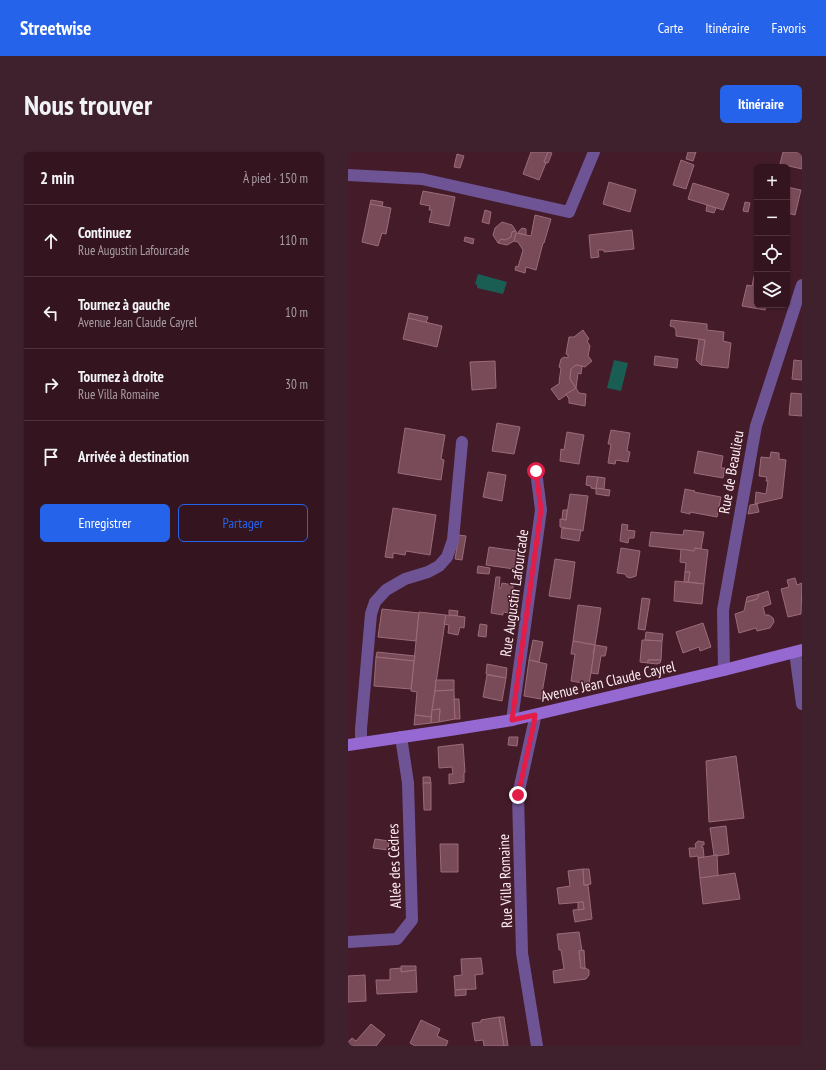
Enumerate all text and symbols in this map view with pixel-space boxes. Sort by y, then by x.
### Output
text: Streetwise [20,16,91,40]
text: Carte [658,19,683,37]
text: Itinéraire [705,19,750,37]
text: Favoris [772,19,806,37]
button: Itinéraire [720,85,802,123]
text: Nous trouver [24,86,152,123]
map controls [754,164,790,308]
button: + [754,164,790,200]
text: 2 min [40,167,74,189]
text: À pied · 150 m [243,170,308,187]
button: − [754,200,790,236]
text: Continuez [78,223,131,242]
icon: ahead [40,230,62,252]
text: 110 m [279,232,308,249]
button: locate [754,236,790,272]
text: Rue Augustin Lafourcade [78,242,189,259]
button: layers [754,272,790,308]
text: Tournez à gauche [78,295,170,314]
icon: left [40,302,62,324]
text: 10 m [285,304,308,321]
text: Avenue Jean Claude Cayrel [78,314,197,331]
text: Tournez à droite [78,367,164,386]
icon: right [40,374,62,396]
text: 30 m [285,376,308,393]
text: Rue Villa Romaine [78,386,159,403]
street label: Rue de Beaulieu [714,429,748,515]
icon: arrive [40,446,62,468]
text: Arrivée à destination [78,447,189,466]
route start [527,462,545,480]
button: Enregistrer [40,504,170,542]
button: Partager [178,504,308,542]
street label: Rue Augustin Lafourcade [496,528,532,658]
street label: Avenue Jean Claude Cayrel [539,656,678,706]
route end [509,786,527,804]
street label: Allée des Cèdres [383,823,405,909]
street label: Rue Villa Romaine [494,834,516,928]

